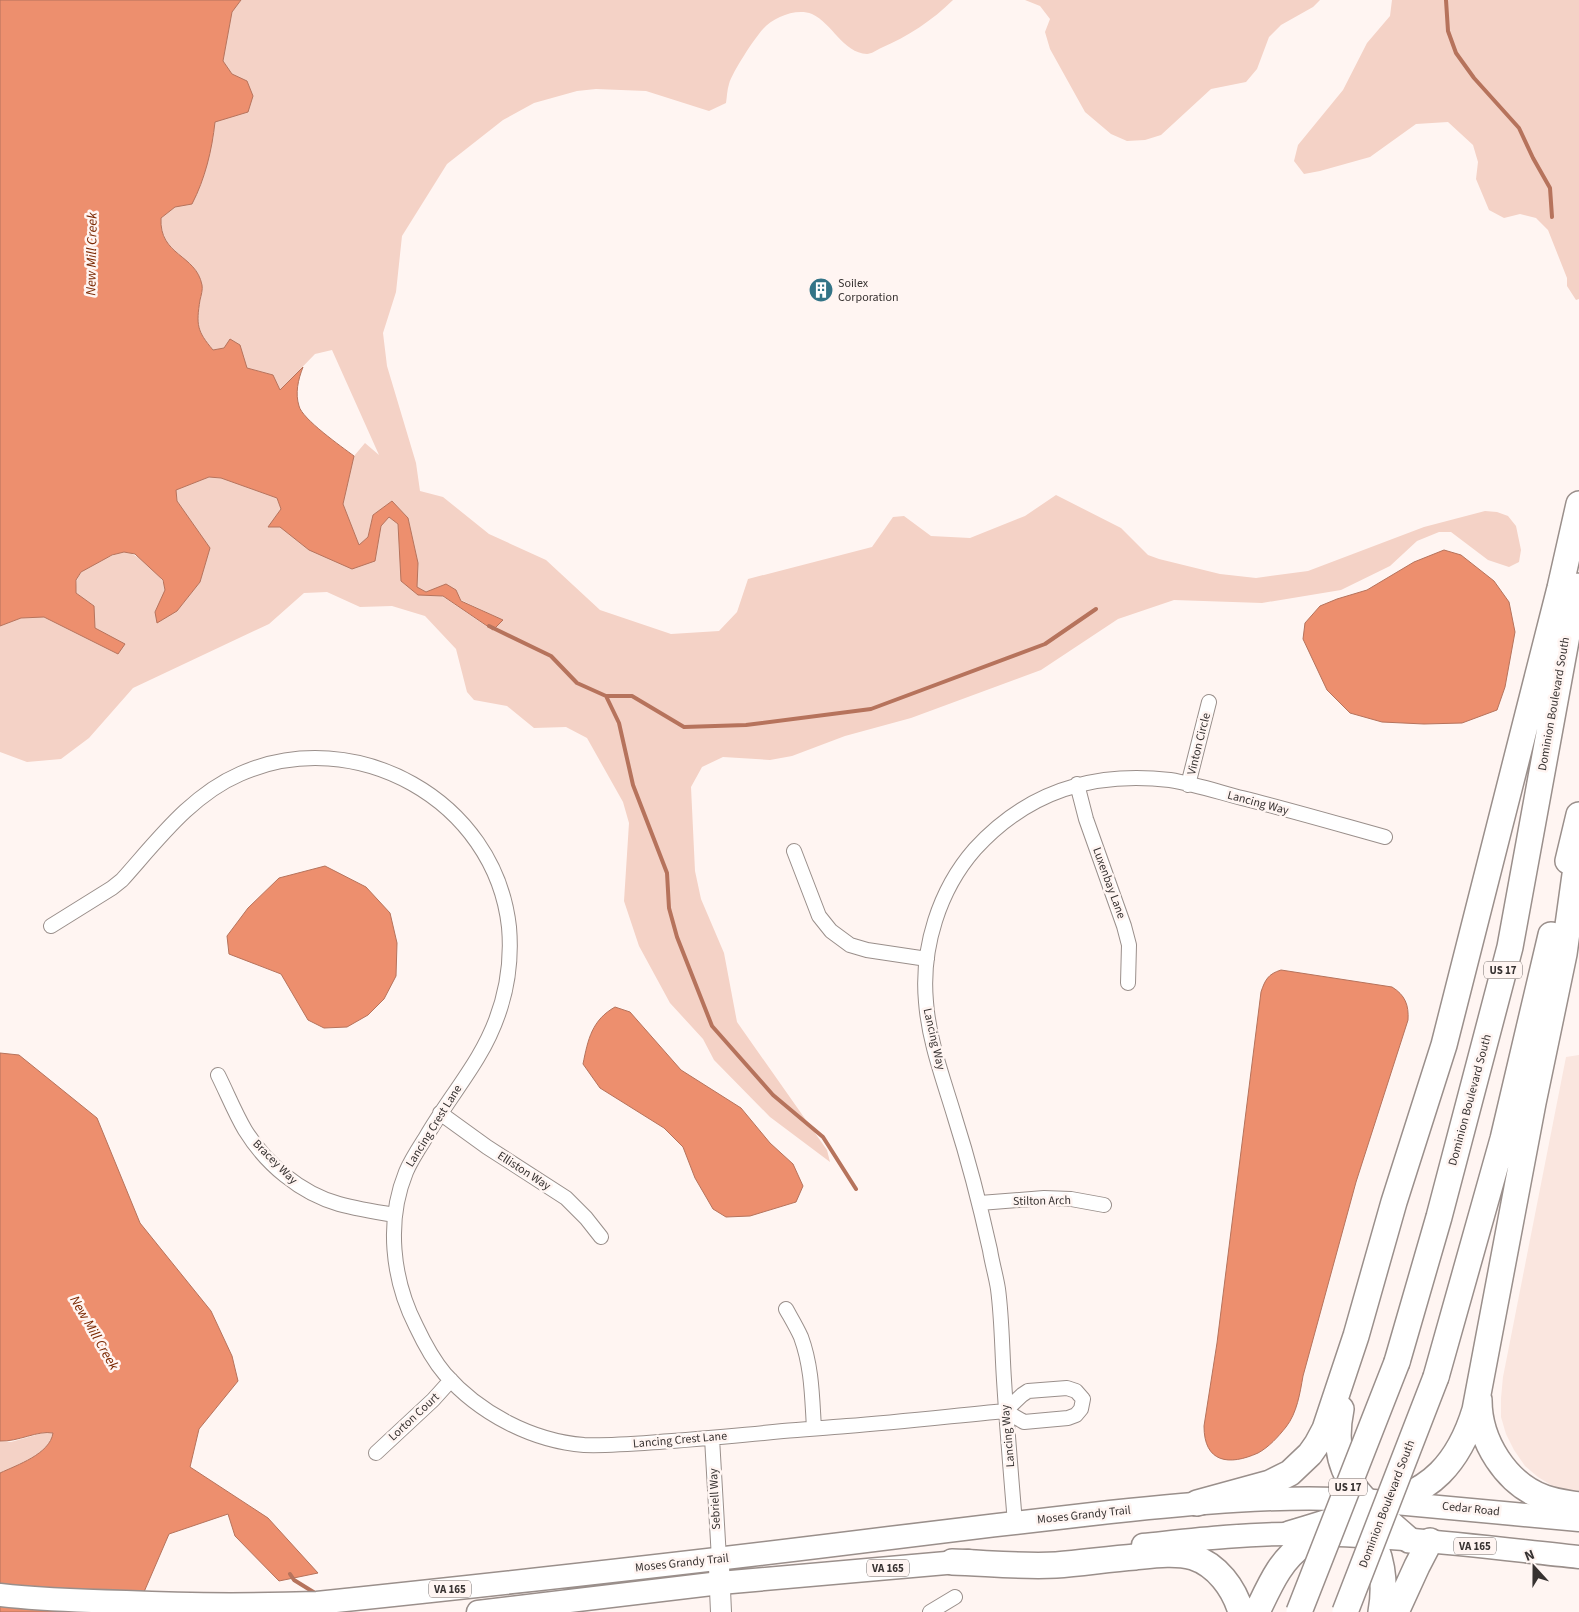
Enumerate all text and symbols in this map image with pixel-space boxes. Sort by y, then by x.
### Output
water label: New Mill Creek [81,212,103,296]
place label: Soilex Corporation [838,275,899,306]
building icon: Soilex Corporation [808,277,834,303]
street label: Dominion Boulevard South [1534,636,1574,772]
street label: Vinton Circle [1183,711,1215,777]
street label: Lancing Way [1225,787,1291,819]
street label: Luxenbay Lane [1088,845,1130,921]
road number: US 17 [1484,962,1522,978]
street label: Lancing Way [919,1007,949,1072]
street label: Dominion Boulevard South [1444,1032,1496,1168]
street label: Lancing Crest Lane [402,1081,466,1171]
street label: Bracey Way [249,1136,301,1188]
street label: Elliston Way [494,1147,554,1195]
street label: Stilton Arch [1013,1192,1071,1210]
water label: New Mill Creek [65,1292,124,1374]
street label: Lorton Court [385,1389,443,1445]
street label: Lancing Way [997,1404,1019,1468]
street label: Lancing Crest Lane [632,1427,728,1453]
street label: Dominion Boulevard South [1355,1438,1419,1570]
street label: Sebriell Way [705,1467,725,1530]
road number: US 17 [1329,1478,1367,1495]
street label: Cedar Road [1441,1498,1501,1520]
street label: Moses Grandy Trail [1036,1502,1132,1528]
road number: VA 165 [1454,1538,1496,1554]
north arrow [1509,1542,1559,1592]
text: N [1522,1545,1538,1567]
street label: Moses Grandy Trail [634,1550,730,1576]
road number: VA 165 [867,1560,909,1576]
road number: VA 165 [429,1580,471,1598]

